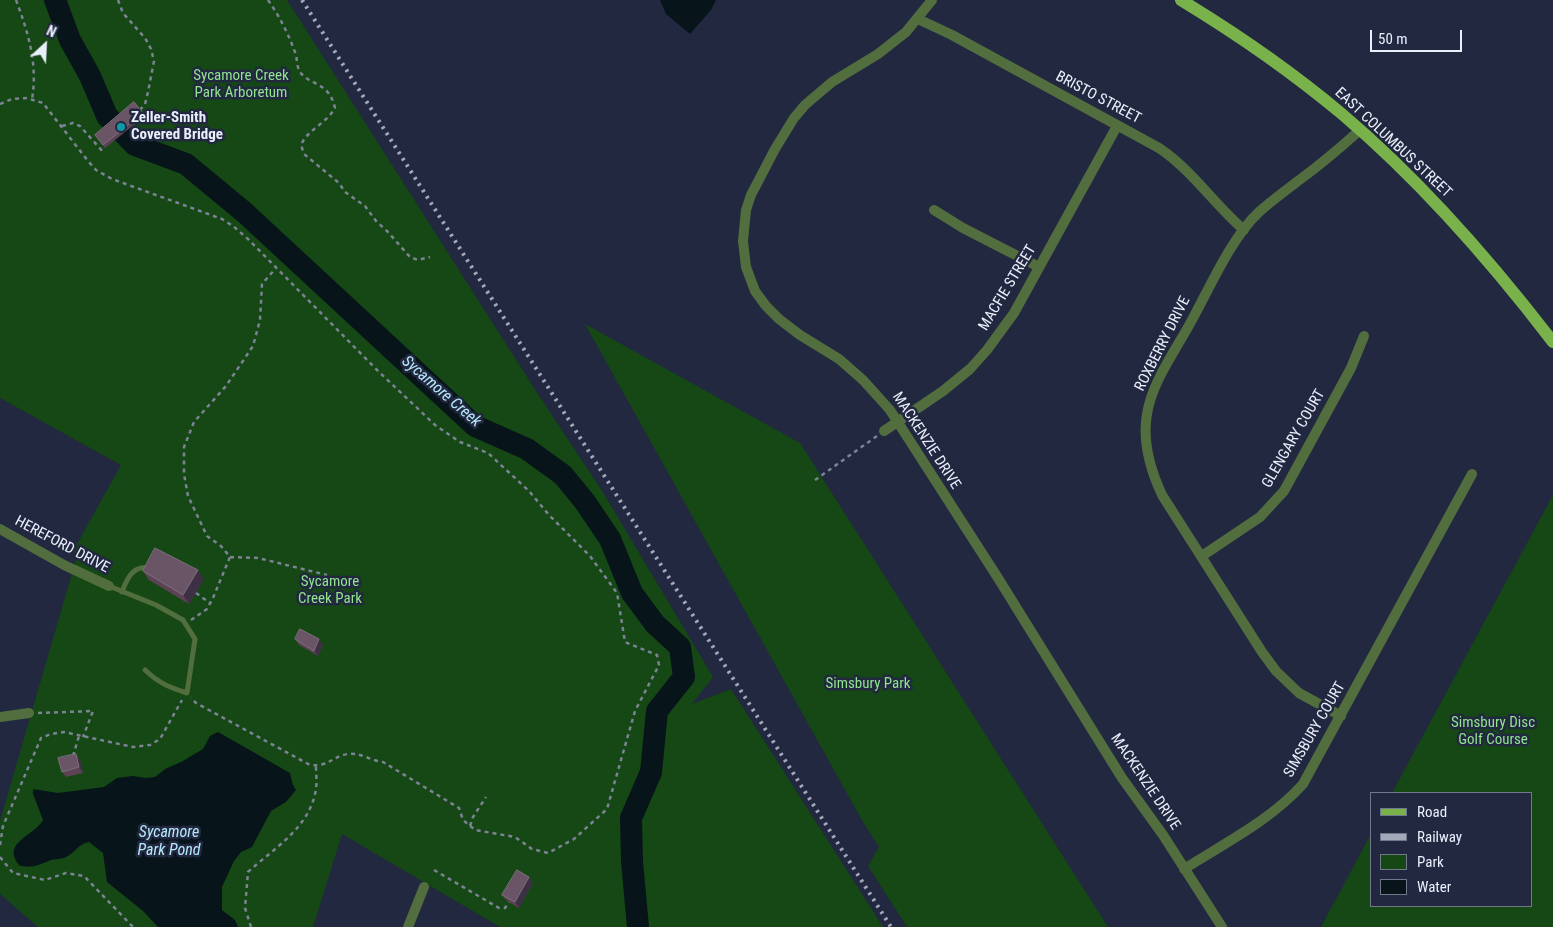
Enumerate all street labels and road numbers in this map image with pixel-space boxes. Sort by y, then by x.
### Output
street label: BRISTO STREET [1052,68,1144,128]
street label: EAST COLUMBUS STREET [1331,84,1455,202]
street label: MACFIE STREET [975,242,1041,334]
street label: ROXBERRY DRIVE [1131,294,1195,394]
street label: GLENGARY COURT [1259,387,1329,491]
street label: MACKENZIE DRIVE [888,389,964,493]
street label: HEREFORD DRIVE [12,513,112,577]
street label: SIMSBURY COURT [1280,679,1350,781]
street label: MACKENZIE DRIVE [1106,731,1184,833]

